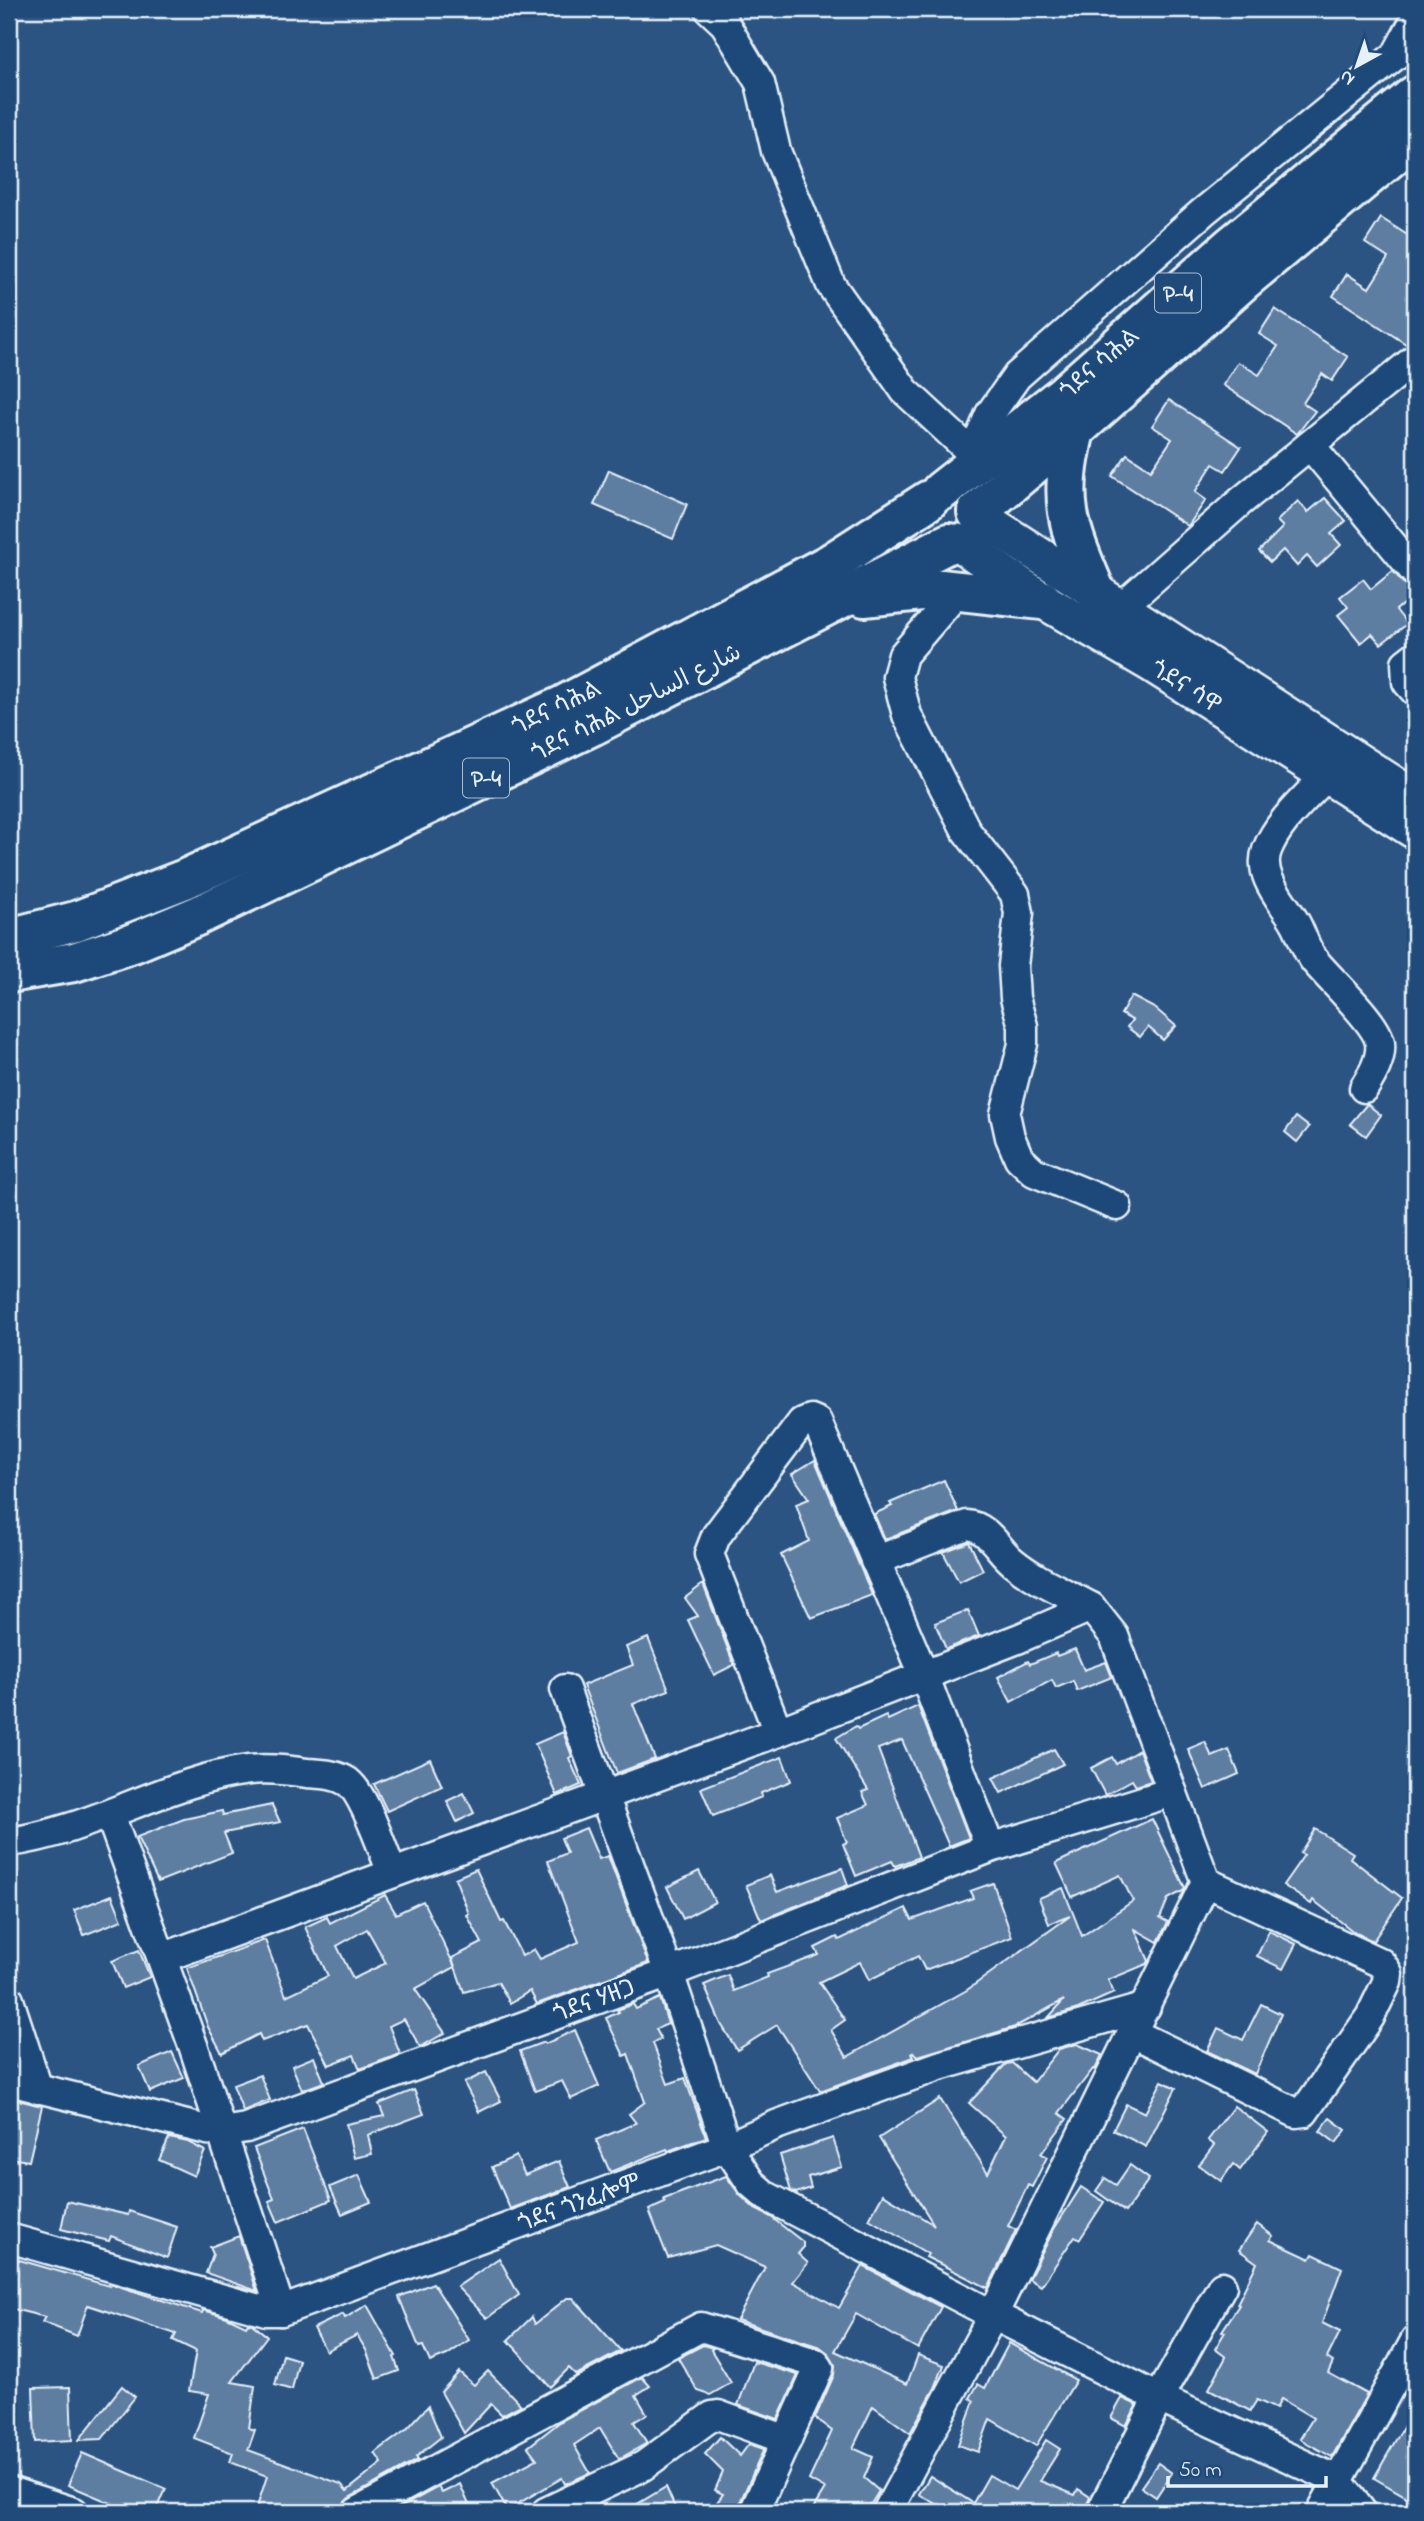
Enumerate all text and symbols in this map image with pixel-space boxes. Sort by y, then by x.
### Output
north arrow [1322,32,1392,102]
text: N [1334,63,1361,92]
road number: P-4 [1155,274,1201,312]
street label: ጎደና ሳሕል [1053,320,1148,409]
street label: ጎደና ሳሕል شارع الساحل [526,637,746,767]
street label: ጎደና ሳዋ [1143,653,1227,724]
street label: ጎደና ሳሕል [507,673,605,741]
road number: P-4 [463,758,509,798]
street label: ጎደና ሃዘጋ [549,1971,641,2033]
street label: ጎደና ጎንፈሎም [514,2166,646,2243]
scale bar [1168,2444,1326,2488]
text: 50 m [1179,2456,1222,2486]

